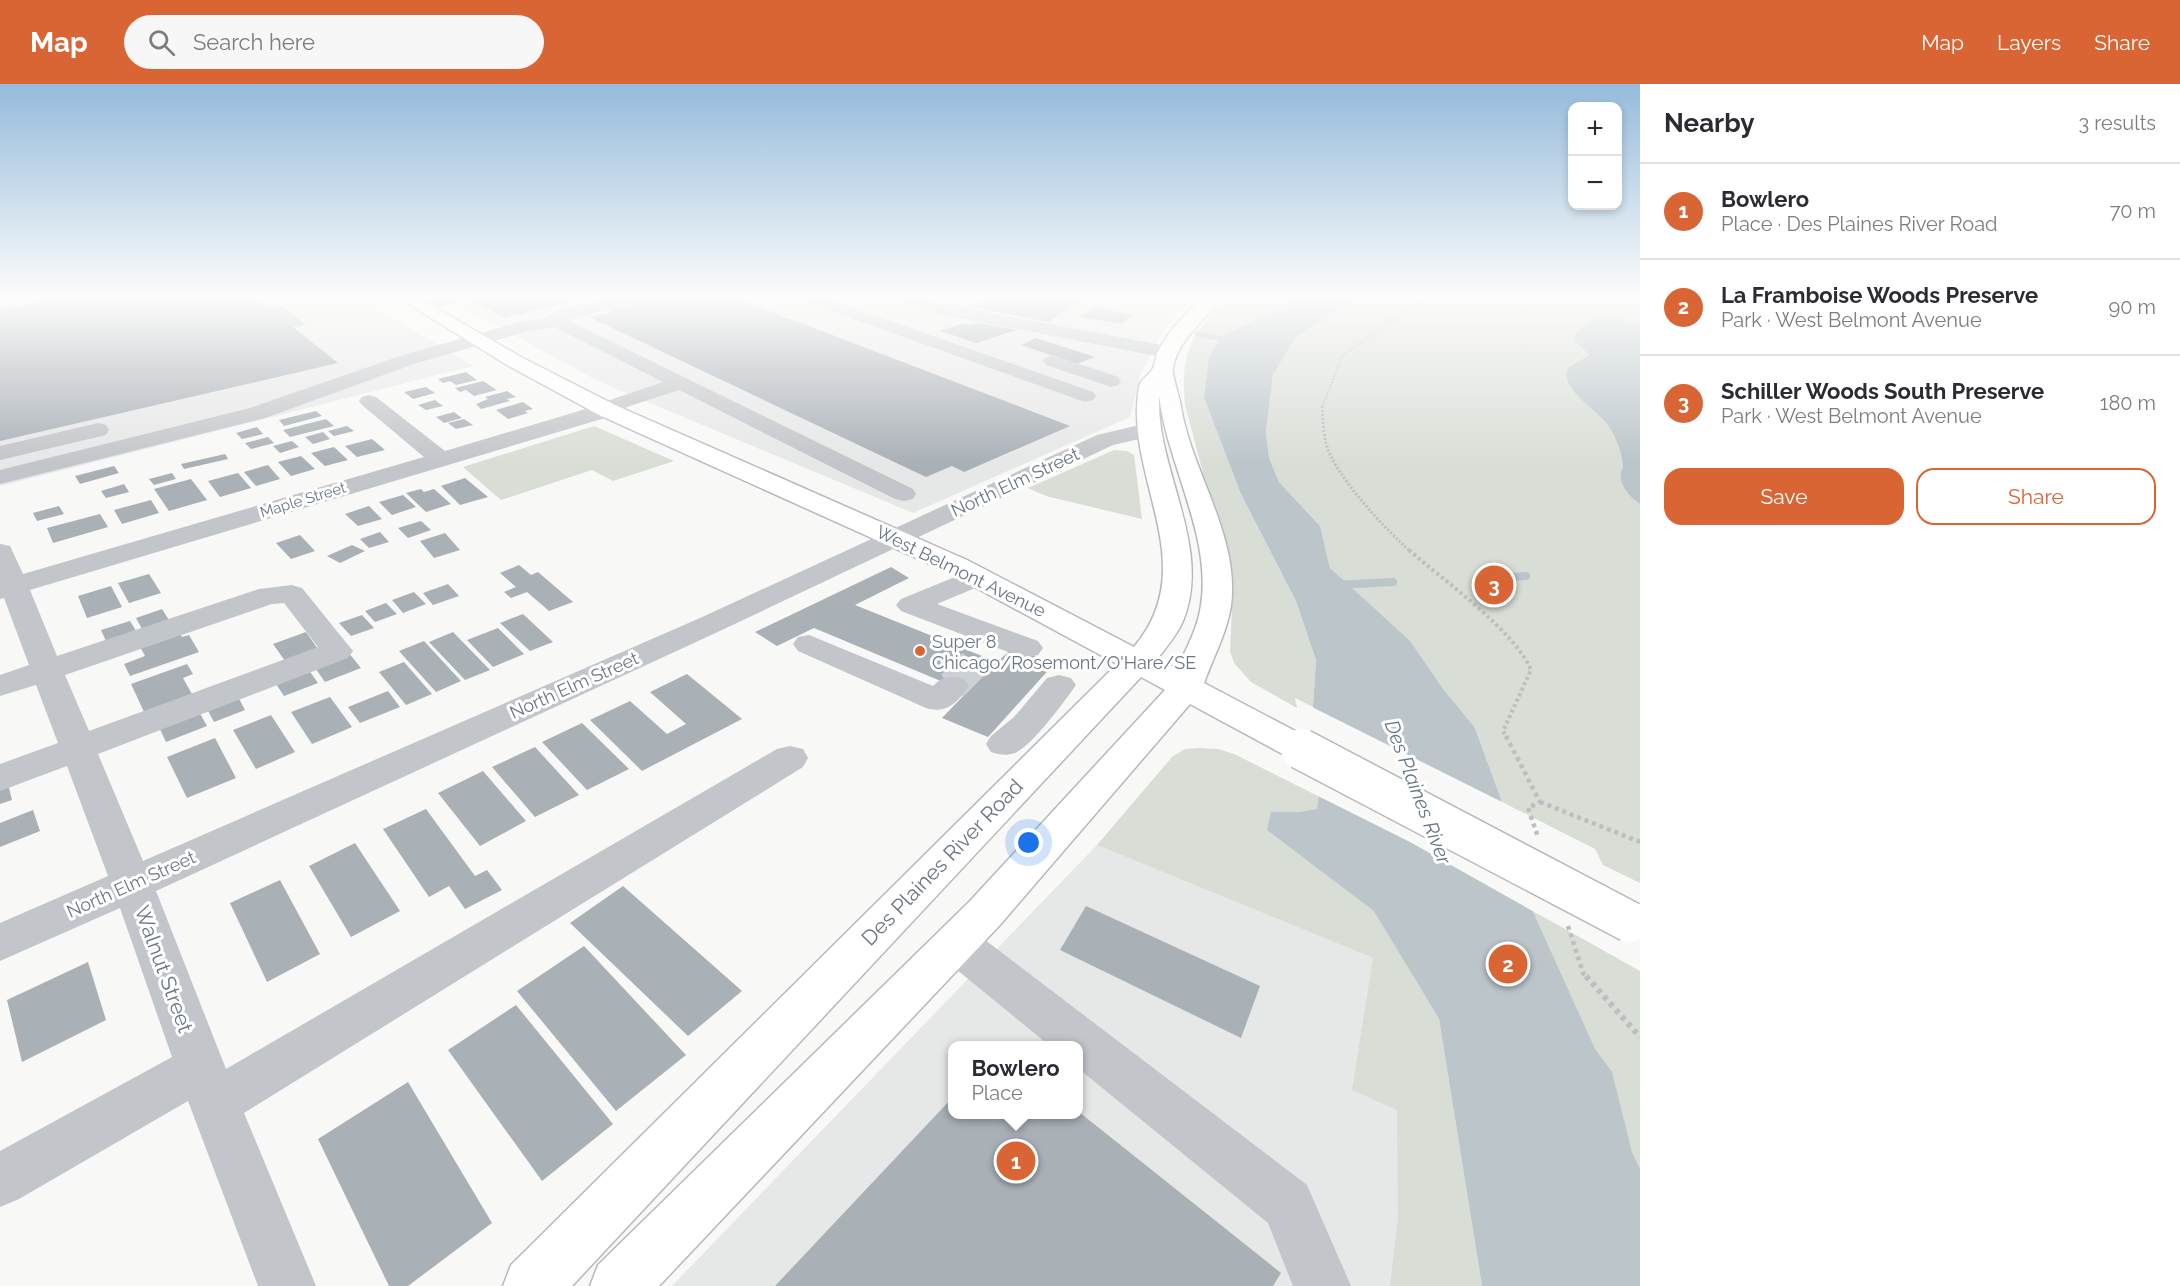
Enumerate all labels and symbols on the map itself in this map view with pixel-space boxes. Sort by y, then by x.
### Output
street label: North Elm Street [948,443,1082,521]
street label: Maple Street [258,478,348,522]
street label: West Belmont Avenue [873,521,1050,621]
pin: 3 [1474,562,1514,608]
place label: Super 8 Chicago/Rosemont/O'Hare/SE [932,631,1196,673]
marker: Super 8 Chicago/Rosemont/O'Hare/SE [913,644,927,658]
street label: North Elm Street [506,647,642,723]
water label: Des Plaines River [1379,717,1457,869]
street label: Des Plaines River Road [856,774,1028,950]
your location [1014,828,1043,857]
street label: North Elm Street [63,846,199,922]
street label: Walnut Street [129,902,199,1036]
pin: 2 [1488,942,1528,986]
pin: 1 [996,1138,1036,1184]

